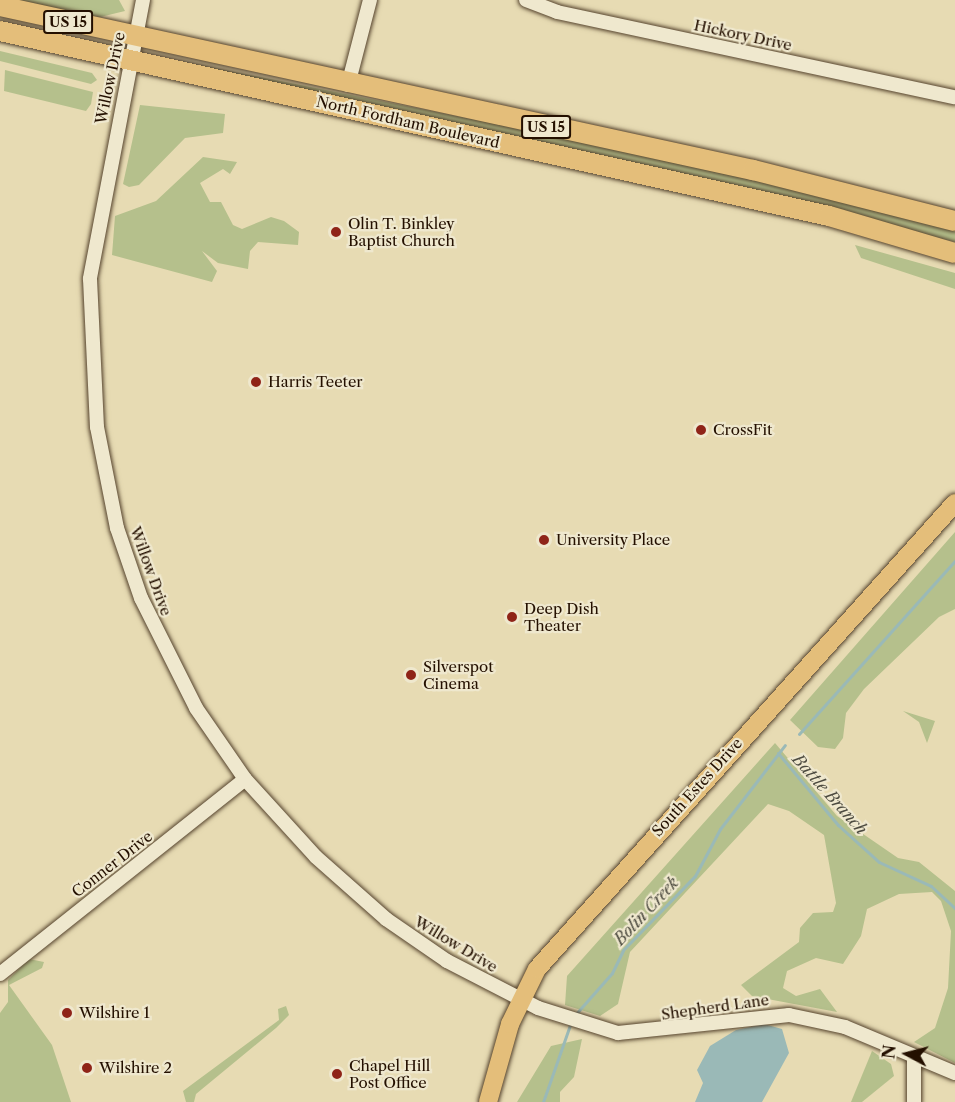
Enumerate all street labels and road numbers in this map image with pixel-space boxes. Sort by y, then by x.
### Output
road number: US 15 [42,11,94,33]
street label: Hickory Drive [692,16,794,54]
street label: Willow Drive [91,30,129,126]
street label: North Fordham Boulevard [315,92,501,152]
road number: US 15 [520,116,572,138]
street label: Willow Drive [126,524,176,618]
street label: South Estes Drive [648,734,746,840]
street label: Conner Drive [68,827,156,901]
street label: Willow Drive [411,912,501,976]
street label: Shepherd Lane [660,991,770,1023]

